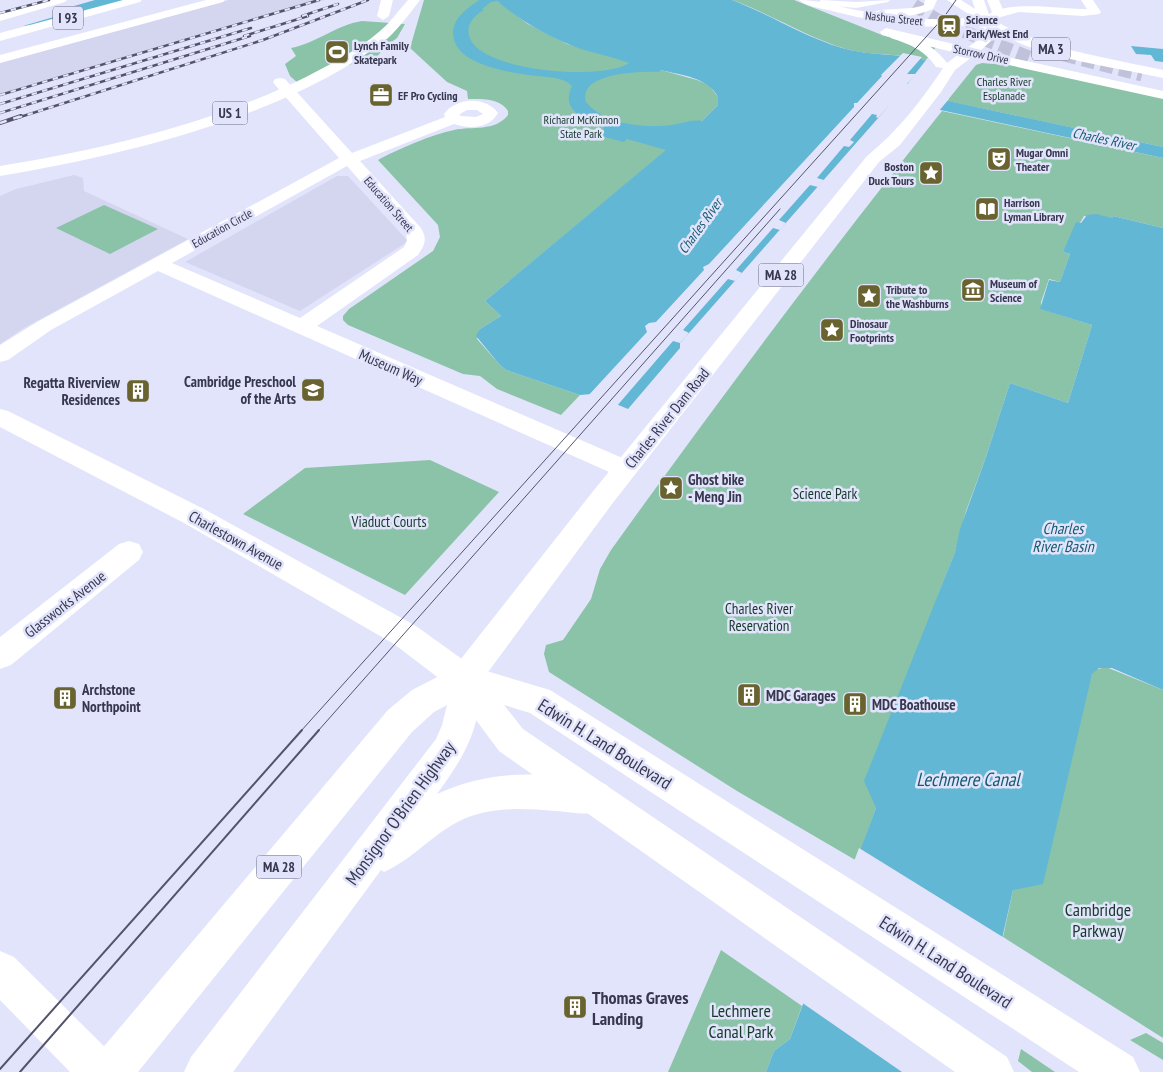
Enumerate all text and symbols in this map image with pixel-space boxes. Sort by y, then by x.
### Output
road number: I 93 [53,7,83,30]
street label: Nashua Street [864,8,924,29]
place label: Science Park/West End [966,12,1028,41]
station icon: Science Park/West End [936,13,962,39]
place label: Lynch Family Skatepark [354,38,409,67]
road number: MA 3 [1032,38,1070,61]
sports icon: Lynch Family Skatepark [324,39,350,65]
street label: Storrow Drive [952,41,1010,67]
park label: Charles River Esplanade [977,74,1032,103]
office icon: EF Pro Cycling [368,82,394,108]
place label: EF Pro Cycling [398,88,457,103]
road number: US 1 [212,102,248,125]
park label: Richard McKinnon State Park [543,112,619,141]
water label: Charles River [1071,124,1139,155]
place label: Mugar Omni Theater [1016,145,1068,174]
theatre icon: Mugar Omni Theater [986,146,1012,172]
place label: Boston Duck Tours [868,159,914,188]
place icon: Boston Duck Tours [918,160,944,186]
street label: Education Street [361,173,418,235]
water label: Charles River [674,193,727,257]
place label: Harrison Lyman Library [1004,195,1064,224]
library icon: Harrison Lyman Library [974,196,1000,222]
street label: Education Circle [189,205,255,251]
road number: MA 28 [758,264,804,286]
place label: Museum of Science [990,276,1038,305]
museum icon: Museum of Science [960,277,986,303]
place label: Tribute to the Washburns [886,282,949,311]
place icon: Tribute to the Washburns [856,283,882,309]
place label: Dinosaur Footprints [850,316,894,345]
place icon: Dinosaur Footprints [819,317,845,343]
street label: Museum Way [356,345,426,390]
street label: Charles River Dam Road [621,364,713,472]
place label: Cambridge Preschool of the Arts [184,372,296,408]
place label: Regatta Riverview Residences [24,373,121,409]
school or university icon: Cambridge Preschool of the Arts [300,377,326,403]
building icon: Regatta Riverview Residences [125,378,151,404]
place label: Ghost bike - Meng Jin [688,470,744,506]
place icon: Ghost bike - Meng Jin [658,475,684,501]
park label: Science Park [793,484,857,503]
street label: Charlestown Avenue [186,506,286,574]
park label: Viaduct Courts [351,512,426,531]
water label: Charles River Basin [1032,518,1095,556]
street label: Glassworks Avenue [21,566,109,642]
park label: Charles River Reservation [725,599,794,635]
place label: Archstone Northpoint [81,680,141,716]
building icon: MDC Garages [736,682,762,708]
building icon: Archstone Northpoint [52,685,78,711]
place label: MDC Garages [766,686,836,705]
building icon: MDC Boathouse [842,691,868,717]
street label: Edwin H. Land Boulevard [534,694,676,794]
place label: MDC Boathouse [872,695,956,714]
street label: Monsignor O'Brien Highway [340,736,460,889]
water label: Lechmere Canal [916,767,1021,791]
road number: MA 28 [256,856,302,879]
park label: Cambridge Parkway [1065,898,1131,942]
street label: Edwin H. Land Boulevard [875,911,1017,1013]
place label: Thomas Graves Landing [592,986,689,1030]
building icon: Thomas Graves Landing [562,994,588,1020]
park label: Lechmere Canal Park [708,999,774,1043]

